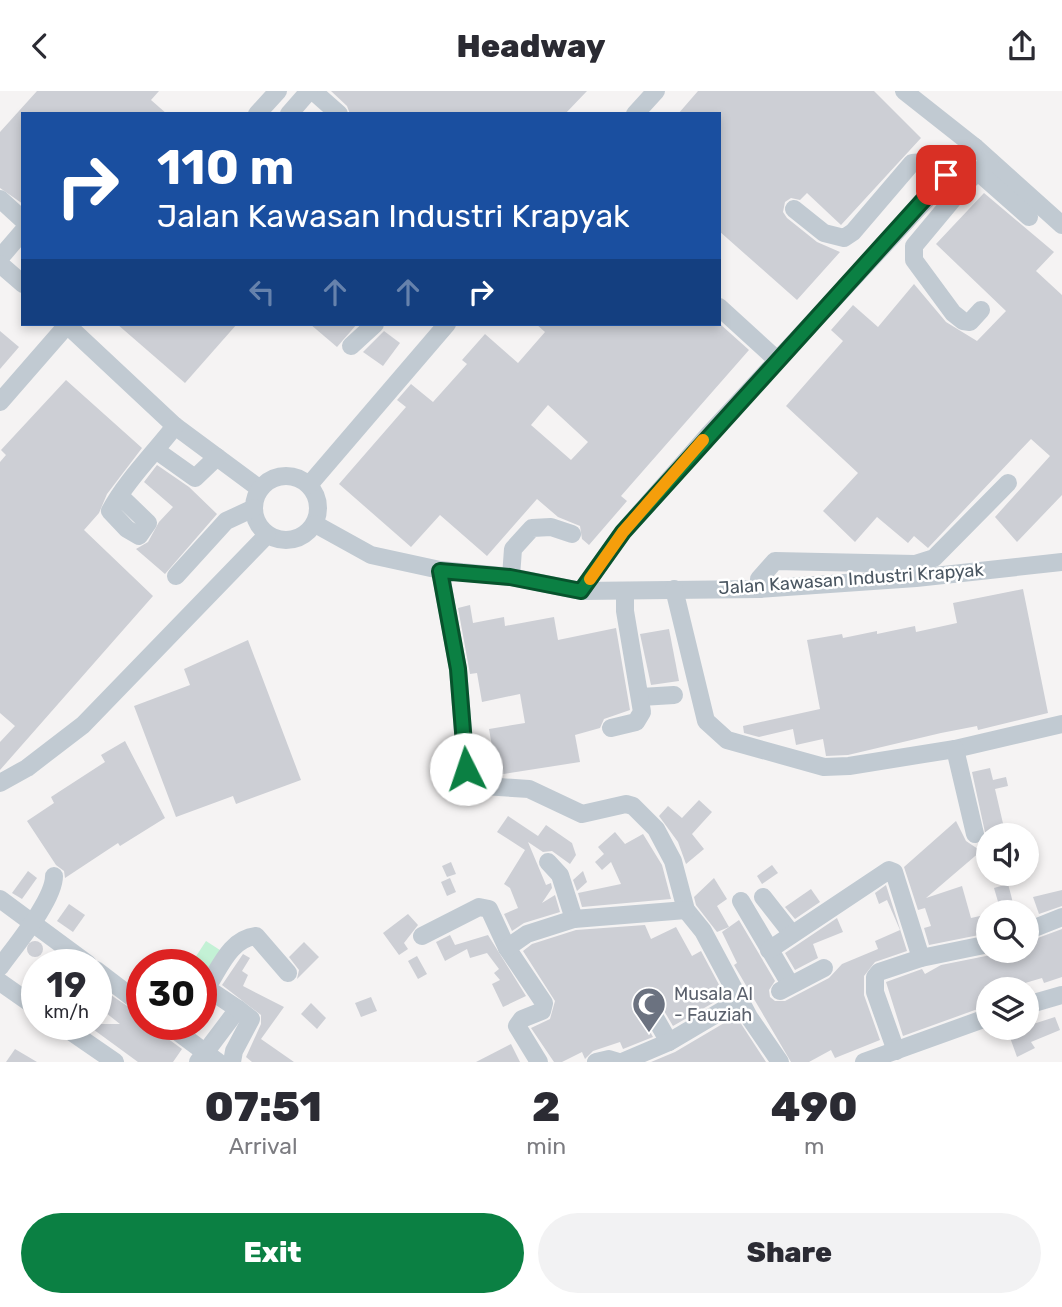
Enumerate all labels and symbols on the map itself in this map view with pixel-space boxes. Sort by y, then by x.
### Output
pin [916,145,976,205]
street label: Jalan Kawasan Industri Krapyak [718,559,985,599]
position arrow [429,732,503,806]
speed limit sign: 30 [126,949,217,1040]
place label: Musala Al - Fauziah [674,983,753,1026]
mosque icon: Musala Al - Fauziah [630,985,668,1034]

